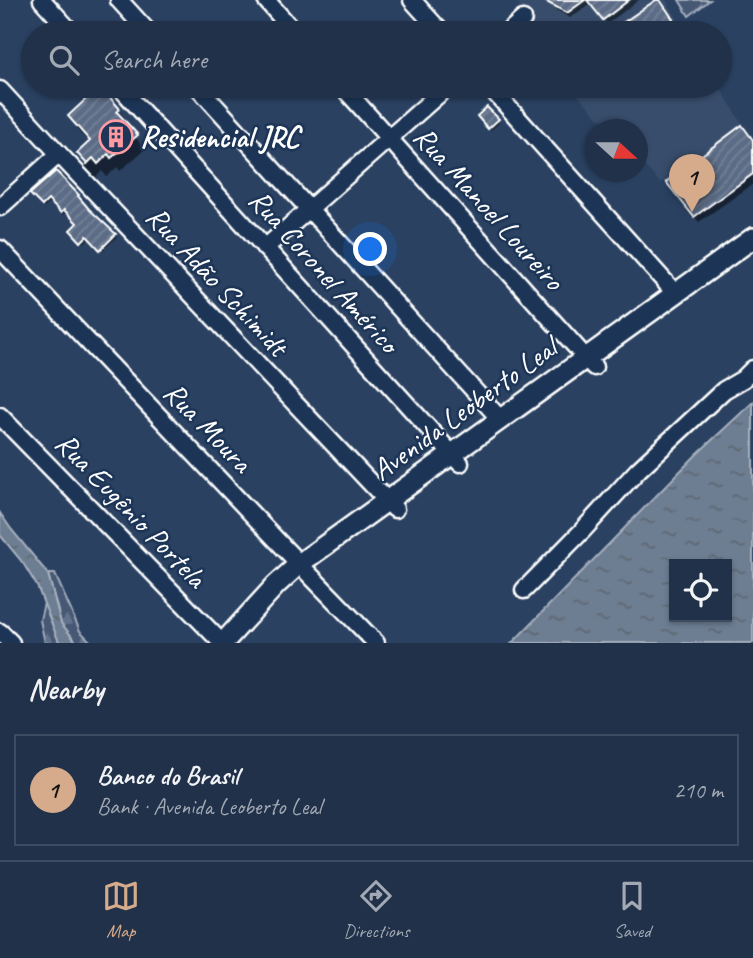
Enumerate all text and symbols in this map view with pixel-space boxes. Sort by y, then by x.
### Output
search box [21,21,732,98]
icon: search [45,41,83,79]
text: Search here [101,43,207,76]
building icon: Residencial JRC [97,118,135,156]
place label: Residencial JRC [140,118,303,156]
street label: Rua Manoel Loureiro [405,118,574,299]
north arrow [585,119,648,182]
pin: 1 [669,154,715,212]
street label: Rua Coronel Américo [241,181,410,363]
street label: Rua Adão Schimidt [138,198,298,366]
your location [353,232,387,266]
street label: Avenida Leoberto Leal [364,326,568,489]
street label: Rua Moura [156,374,262,482]
street label: Rua Eugênio Portela [47,424,216,597]
map controls [669,559,732,622]
button: locate [669,559,732,622]
text: Nearby [28,670,104,708]
text: Banco do Brasil [97,759,239,792]
text: 1 [48,776,58,805]
text: 210 m [674,776,723,805]
text: Bank · Avenida Leoberto Leal [97,792,321,821]
tab: Map [102,877,140,943]
tab: Directions [343,877,410,943]
tab: Saved [613,877,651,943]

